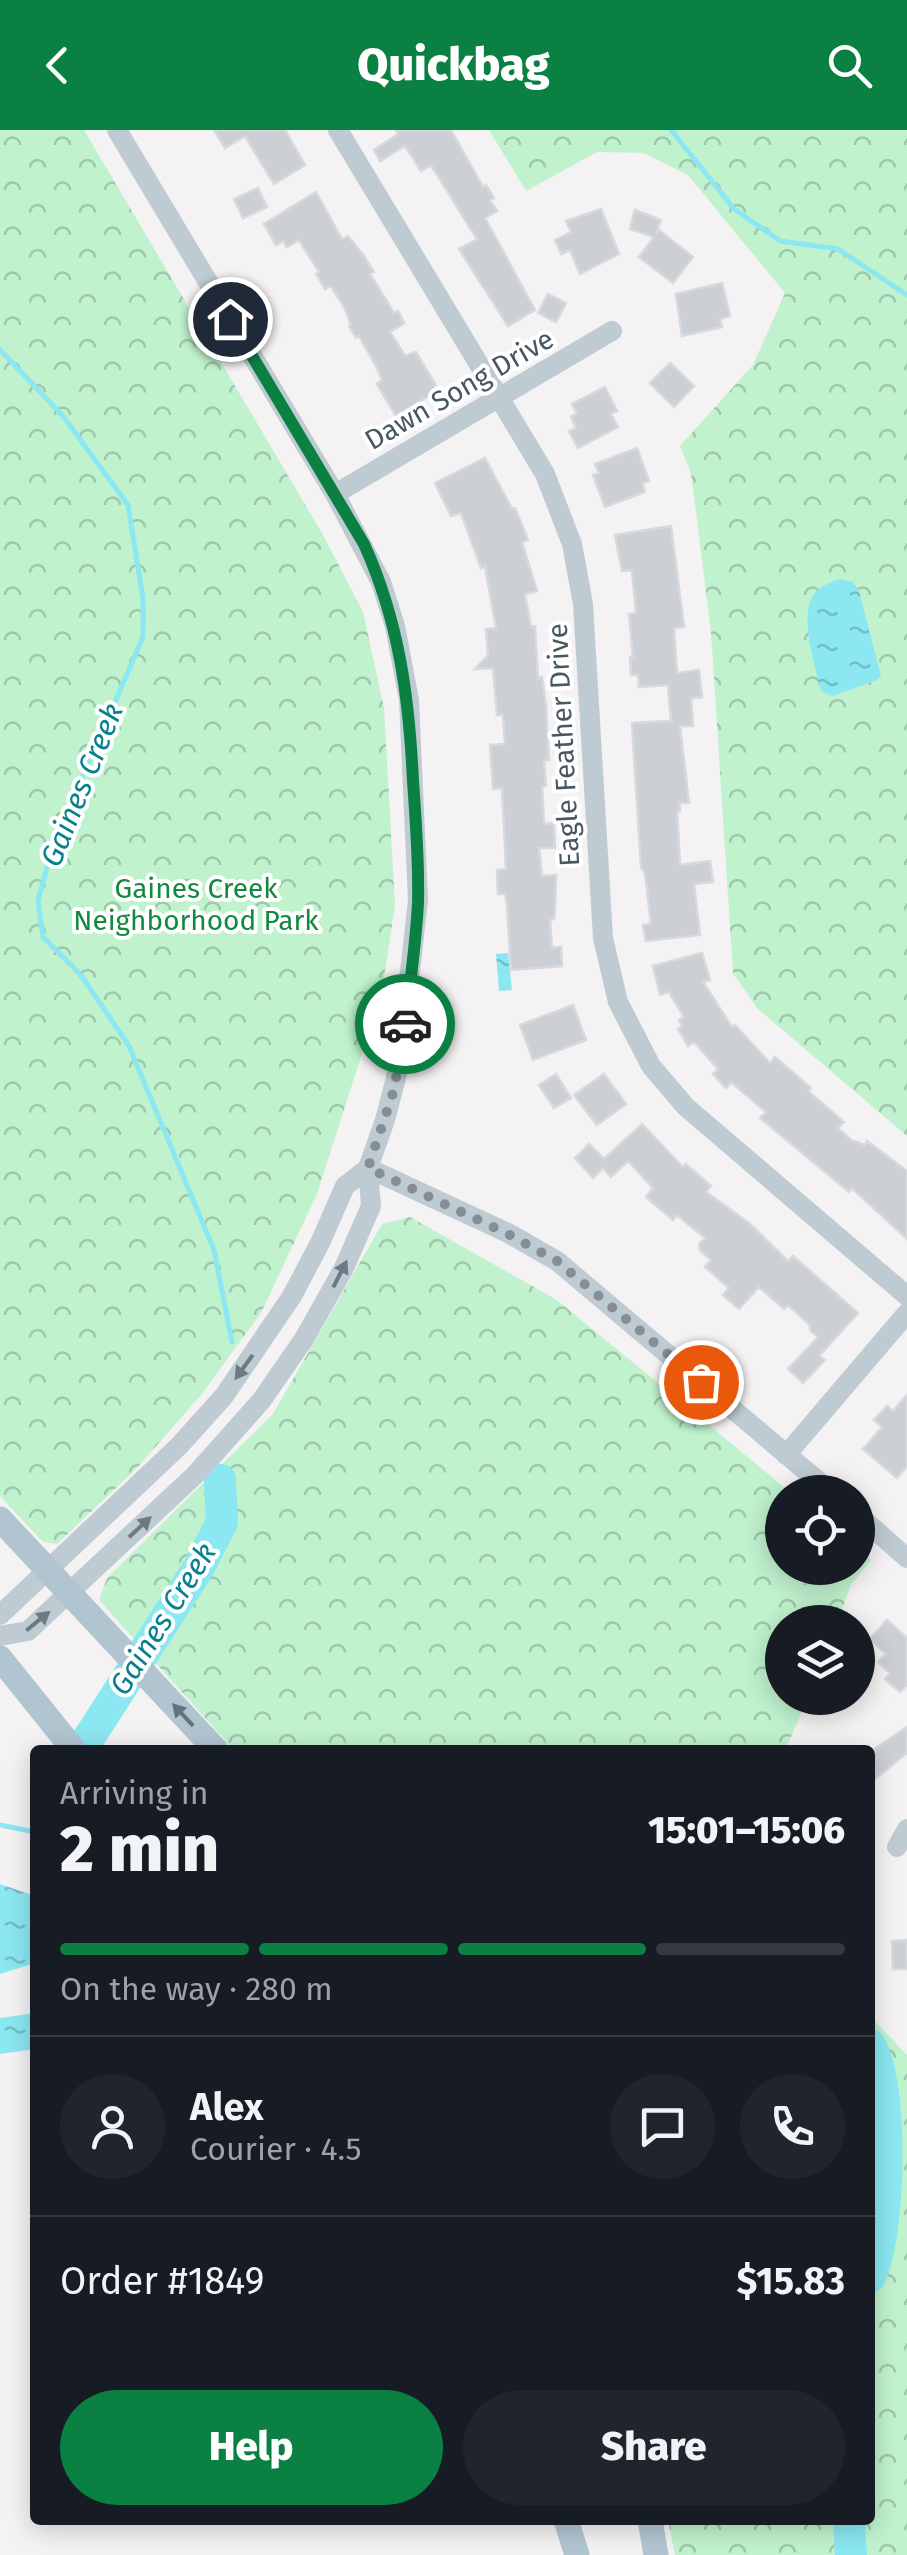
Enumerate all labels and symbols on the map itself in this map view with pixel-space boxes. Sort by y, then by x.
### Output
pin [188,277,273,362]
street label: Dawn Song Drive [359,322,559,457]
street label: Eagle Feather Drive [541,623,586,867]
water label: Gaines Creek [33,698,131,872]
park label: Gaines Creek Neighborhood Park [73,872,319,937]
courier [355,974,455,1074]
one-way arrow [331,1259,348,1288]
pin [659,1340,744,1425]
one-way arrow [235,1354,255,1381]
one-way arrow [128,1516,152,1539]
water label: Gaines Creek [102,1536,224,1702]
one-way arrow [25,1611,50,1632]
one-way arrow [172,1703,195,1727]

